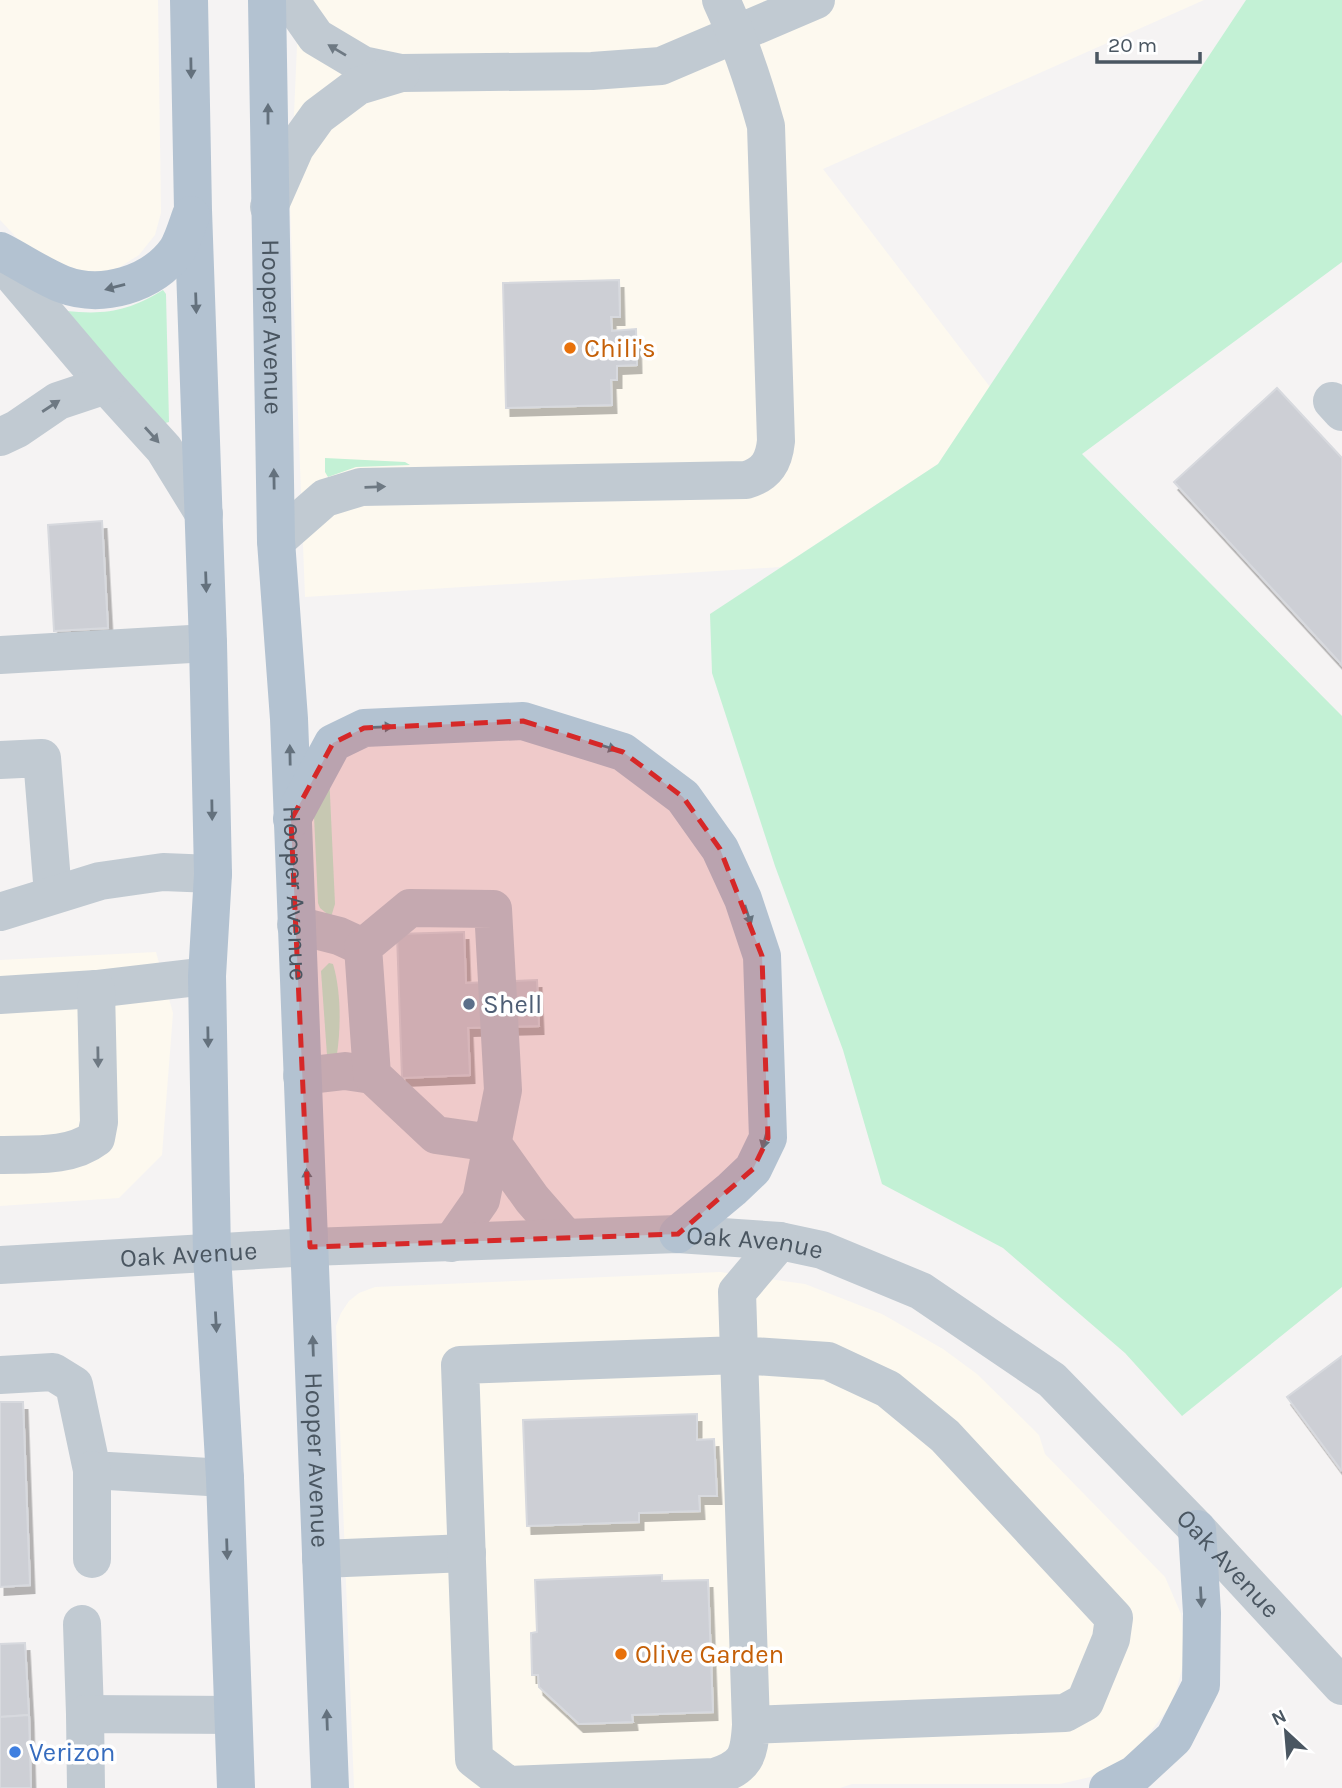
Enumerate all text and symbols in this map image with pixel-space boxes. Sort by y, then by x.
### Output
scale bar [1097,21,1200,65]
text: 20 m [1108,33,1157,57]
one-way arrow [328,44,347,56]
one-way arrow [185,57,196,79]
one-way arrow [262,103,274,125]
street label: Hooper Avenue [255,239,289,415]
one-way arrow [104,283,125,293]
one-way arrow [191,292,202,314]
place label: Chili's [584,333,656,364]
marker: Chili's [562,340,578,356]
one-way arrow [41,400,61,413]
one-way arrow [143,426,159,443]
one-way arrow [269,468,280,490]
one-way arrow [364,481,386,492]
one-way arrow [201,572,212,594]
one-way arrow [373,721,395,732]
one-way arrow [597,743,618,753]
one-way arrow [284,744,295,766]
one-way arrow [206,799,217,821]
street label: Hooper Avenue [276,805,314,982]
one-way arrow [743,905,754,926]
place label: Shell [483,989,542,1020]
marker: Shell [461,996,477,1012]
one-way arrow [202,1026,214,1048]
one-way arrow [92,1046,103,1068]
one-way arrow [759,1129,770,1151]
one-way arrow [301,1167,312,1189]
street label: Oak Avenue [685,1220,826,1266]
street label: Oak Avenue [119,1235,258,1274]
one-way arrow [211,1311,222,1333]
one-way arrow [308,1334,319,1356]
street label: Hooper Avenue [298,1372,336,1548]
street label: Oak Avenue [1170,1503,1286,1625]
one-way arrow [222,1538,233,1560]
one-way arrow [1195,1586,1206,1608]
place label: Olive Garden [635,1639,784,1670]
marker: Olive Garden [613,1646,629,1662]
north arrow [1251,1697,1321,1767]
text: N [1268,1705,1290,1730]
one-way arrow [321,1709,333,1731]
place label: Verizon [29,1737,116,1768]
marker: Verizon [7,1744,23,1760]

